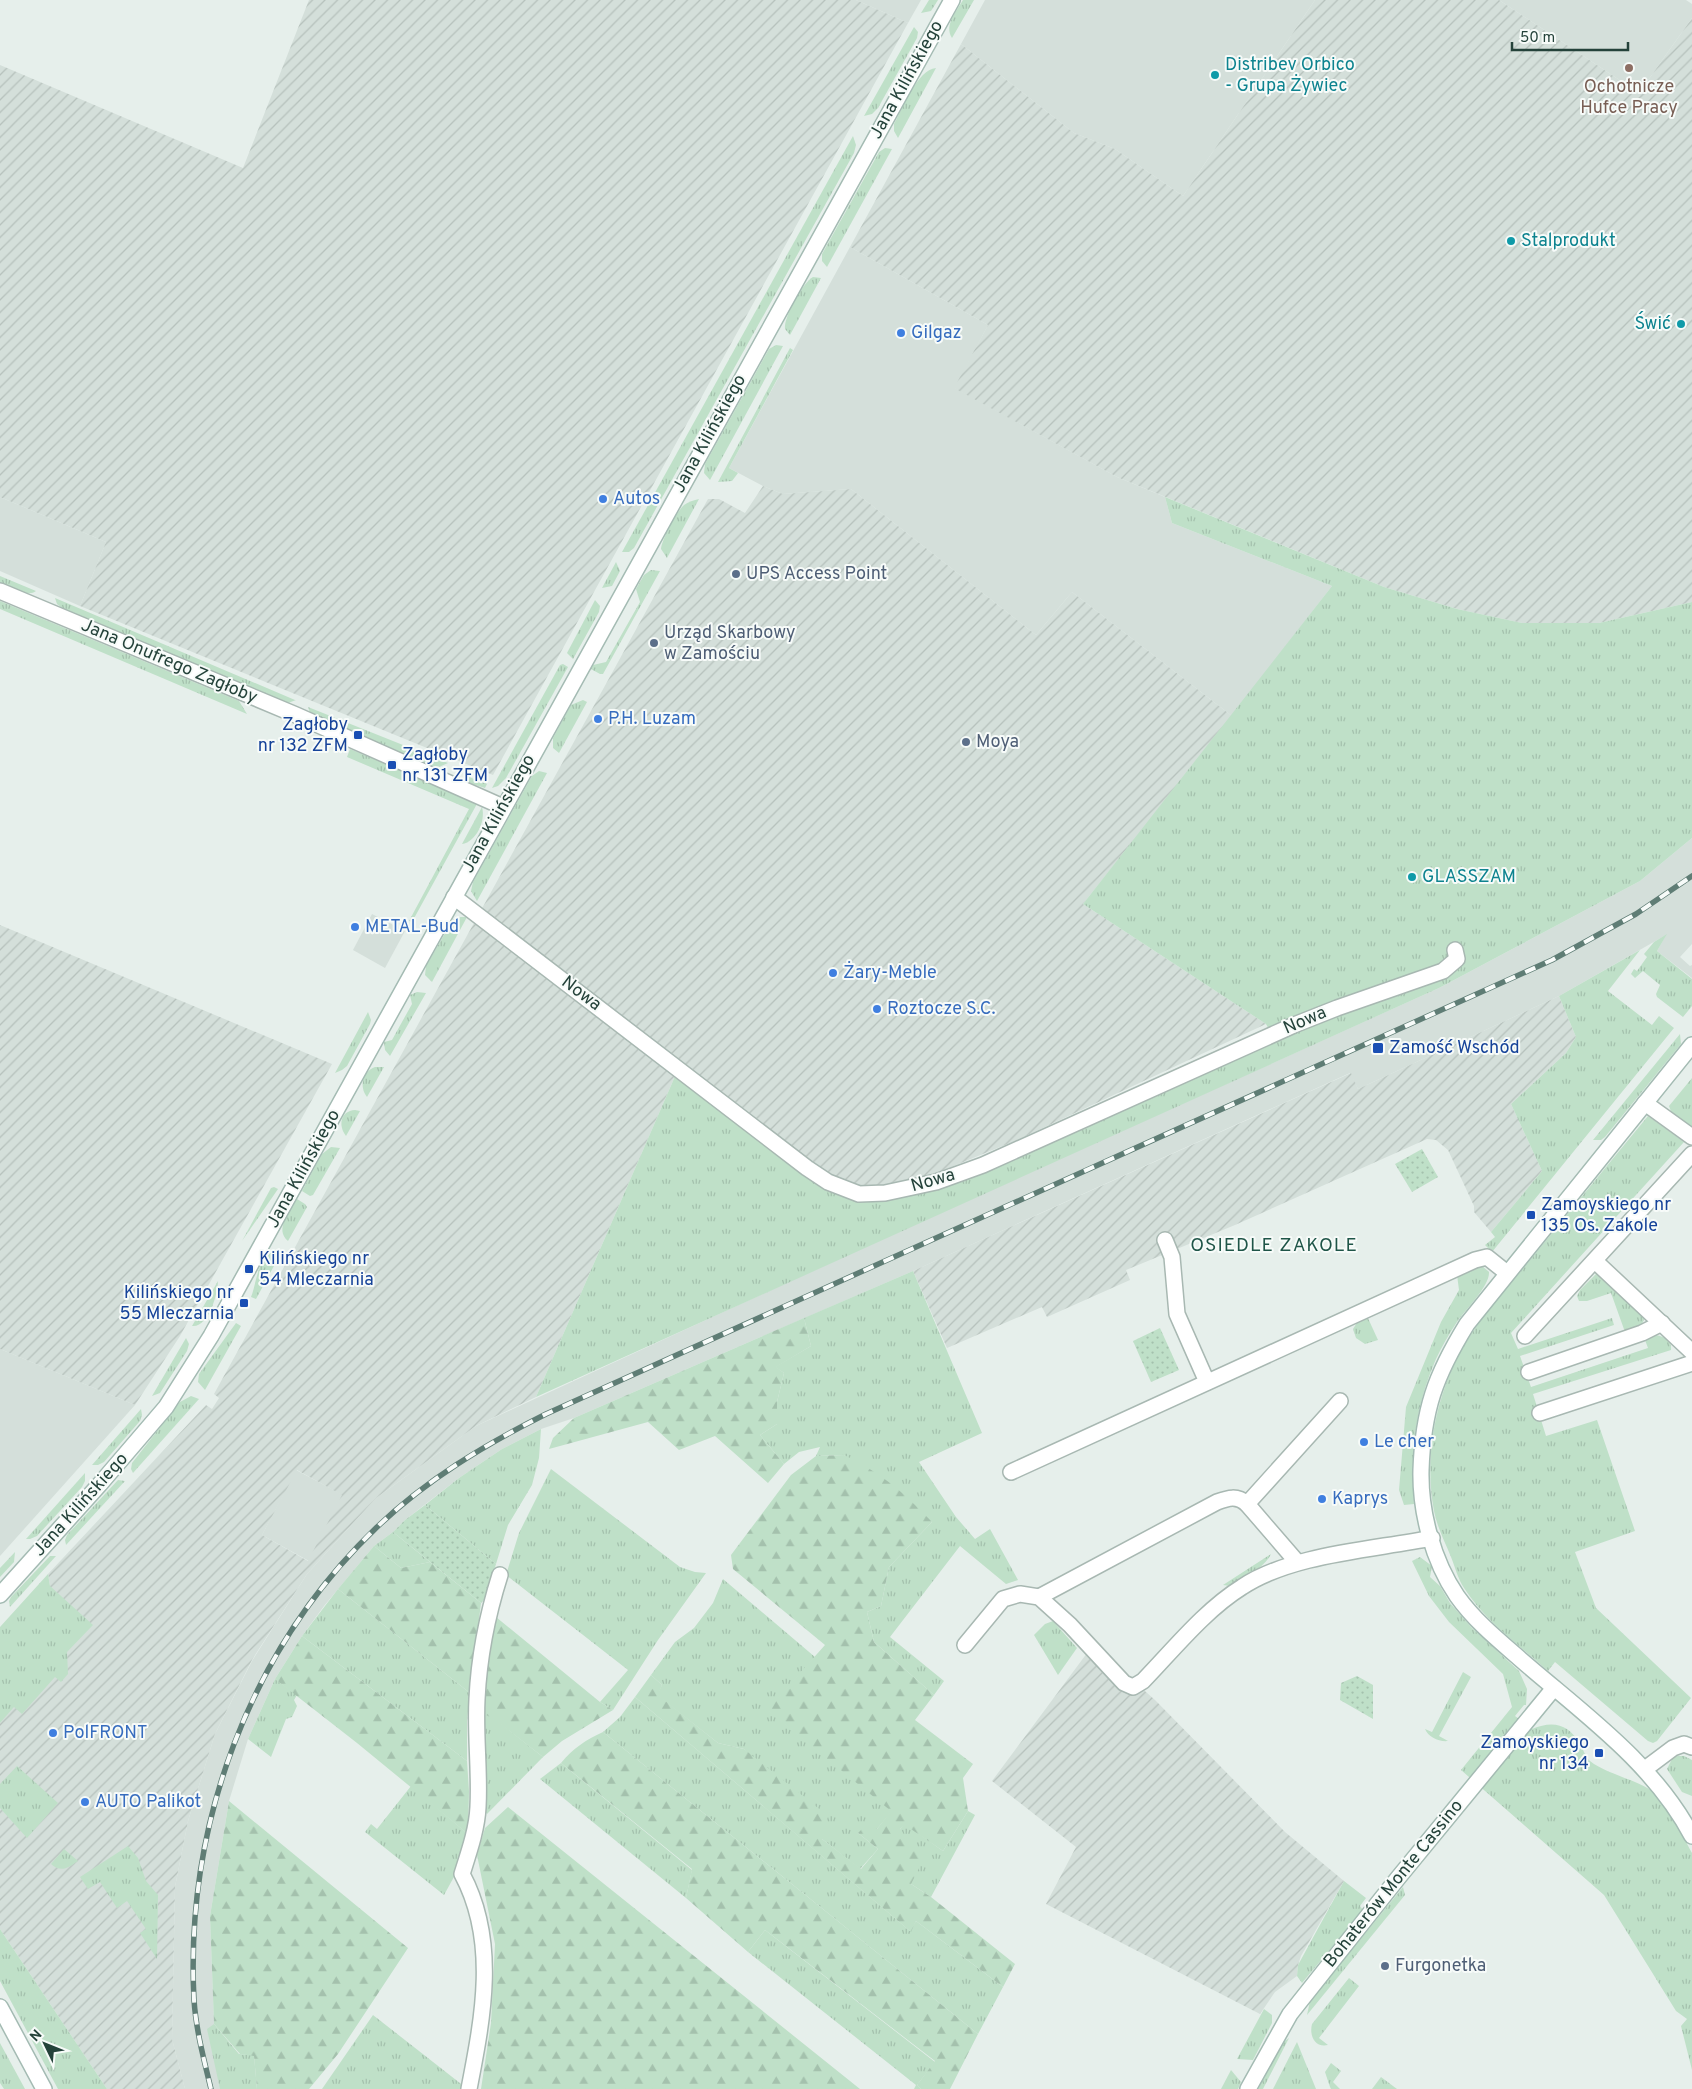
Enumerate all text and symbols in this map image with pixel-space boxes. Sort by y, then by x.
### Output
street label: Jana Kilińskiego [865,17,949,143]
scale bar [1512,20,1628,52]
text: 50 m [1520,29,1555,48]
place label: Distribev Orbico - Grupa Żywiec [1225,54,1355,98]
marker: Ochotnicze Hufce Pracy [1623,62,1635,74]
marker: Distribev Orbico - Grupa Żywiec [1209,69,1221,81]
place label: Ochotnicze Hufce Pracy [1580,76,1678,120]
place label: Stalprodukt [1521,230,1616,253]
marker: Stalprodukt [1505,235,1517,247]
place label: Świć [1634,311,1671,336]
marker: Świć [1675,318,1687,330]
place label: Gilgaz [911,322,962,345]
marker: Gilgaz [895,327,907,339]
street label: Jana Kilińskiego [668,371,752,497]
place label: Autos [613,488,660,511]
marker: Autos [597,493,609,505]
place label: UPS Access Point [746,563,887,586]
marker: UPS Access Point [730,568,742,580]
street label: Jana Onufrego Zagłoby [77,614,261,710]
place label: Urząd Skarbowy w Zamościu [664,622,796,666]
marker: Urząd Skarbowy w Zamościu [648,637,660,649]
place label: P.H. Luzam [608,708,696,731]
marker: P.H. Luzam [592,713,604,725]
place label: Zagłoby nr 132 ZFM [258,714,348,758]
marker: Zagłoby nr 132 ZFM [352,729,364,741]
place label: Moya [976,731,1019,754]
marker: Moya [960,736,972,748]
place label: Zagłoby nr 131 ZFM [402,744,488,788]
street label: Jana Kilińskiego [457,751,541,877]
marker: Zagłoby nr 131 ZFM [386,759,398,771]
place label: GLASSZAM [1422,866,1516,889]
marker: GLASSZAM [1406,871,1418,883]
place label: METAL-Bud [365,916,459,939]
marker: METAL-Bud [349,921,361,933]
place label: Żary-Meble [843,960,937,985]
marker: Żary-Meble [827,967,839,979]
street label: Nowa [556,971,606,1017]
place label: Roztocze S.C. [887,998,996,1021]
street label: Nowa [1280,1002,1330,1040]
marker: Roztocze S.C. [871,1003,883,1015]
place label: Zamość Wschód [1389,1037,1520,1060]
marker: Zamość Wschód [1371,1041,1385,1055]
street label: Jana Kilińskiego [262,1106,346,1232]
street label: Nowa [908,1164,958,1198]
place label: Zamoyskiego nr 135 Os. Zakole [1541,1194,1671,1238]
marker: Zamoyskiego nr 135 Os. Zakole [1525,1209,1537,1221]
district label: OSIEDLE ZAKOLE [1190,1234,1358,1258]
place label: Kilińskiego nr 54 Mleczarnia [259,1248,374,1292]
marker: Kilińskiego nr 54 Mleczarnia [243,1263,255,1275]
place label: Kilińskiego nr 55 Mleczarnia [120,1282,234,1326]
marker: Kilińskiego nr 55 Mleczarnia [238,1297,250,1309]
place label: Le cher [1374,1431,1434,1454]
marker: Le cher [1358,1436,1370,1448]
street label: Jana Kilińskiego [28,1448,134,1562]
place label: Kaprys [1332,1488,1388,1511]
marker: Kaprys [1316,1493,1328,1505]
place label: PolFRONT [63,1722,147,1745]
marker: PolFRONT [47,1727,59,1739]
place label: Zamoyskiego nr 134 [1480,1732,1589,1776]
marker: Zamoyskiego nr 134 [1593,1747,1605,1759]
place label: AUTO Palikot [95,1791,201,1814]
street label: Bohaterów Monte Cassino [1319,1795,1469,1973]
marker: AUTO Palikot [79,1796,91,1808]
place label: Furgonetka [1395,1955,1486,1978]
marker: Furgonetka [1379,1960,1391,1972]
north arrow [20,2019,70,2069]
text: N [27,2027,46,2046]

